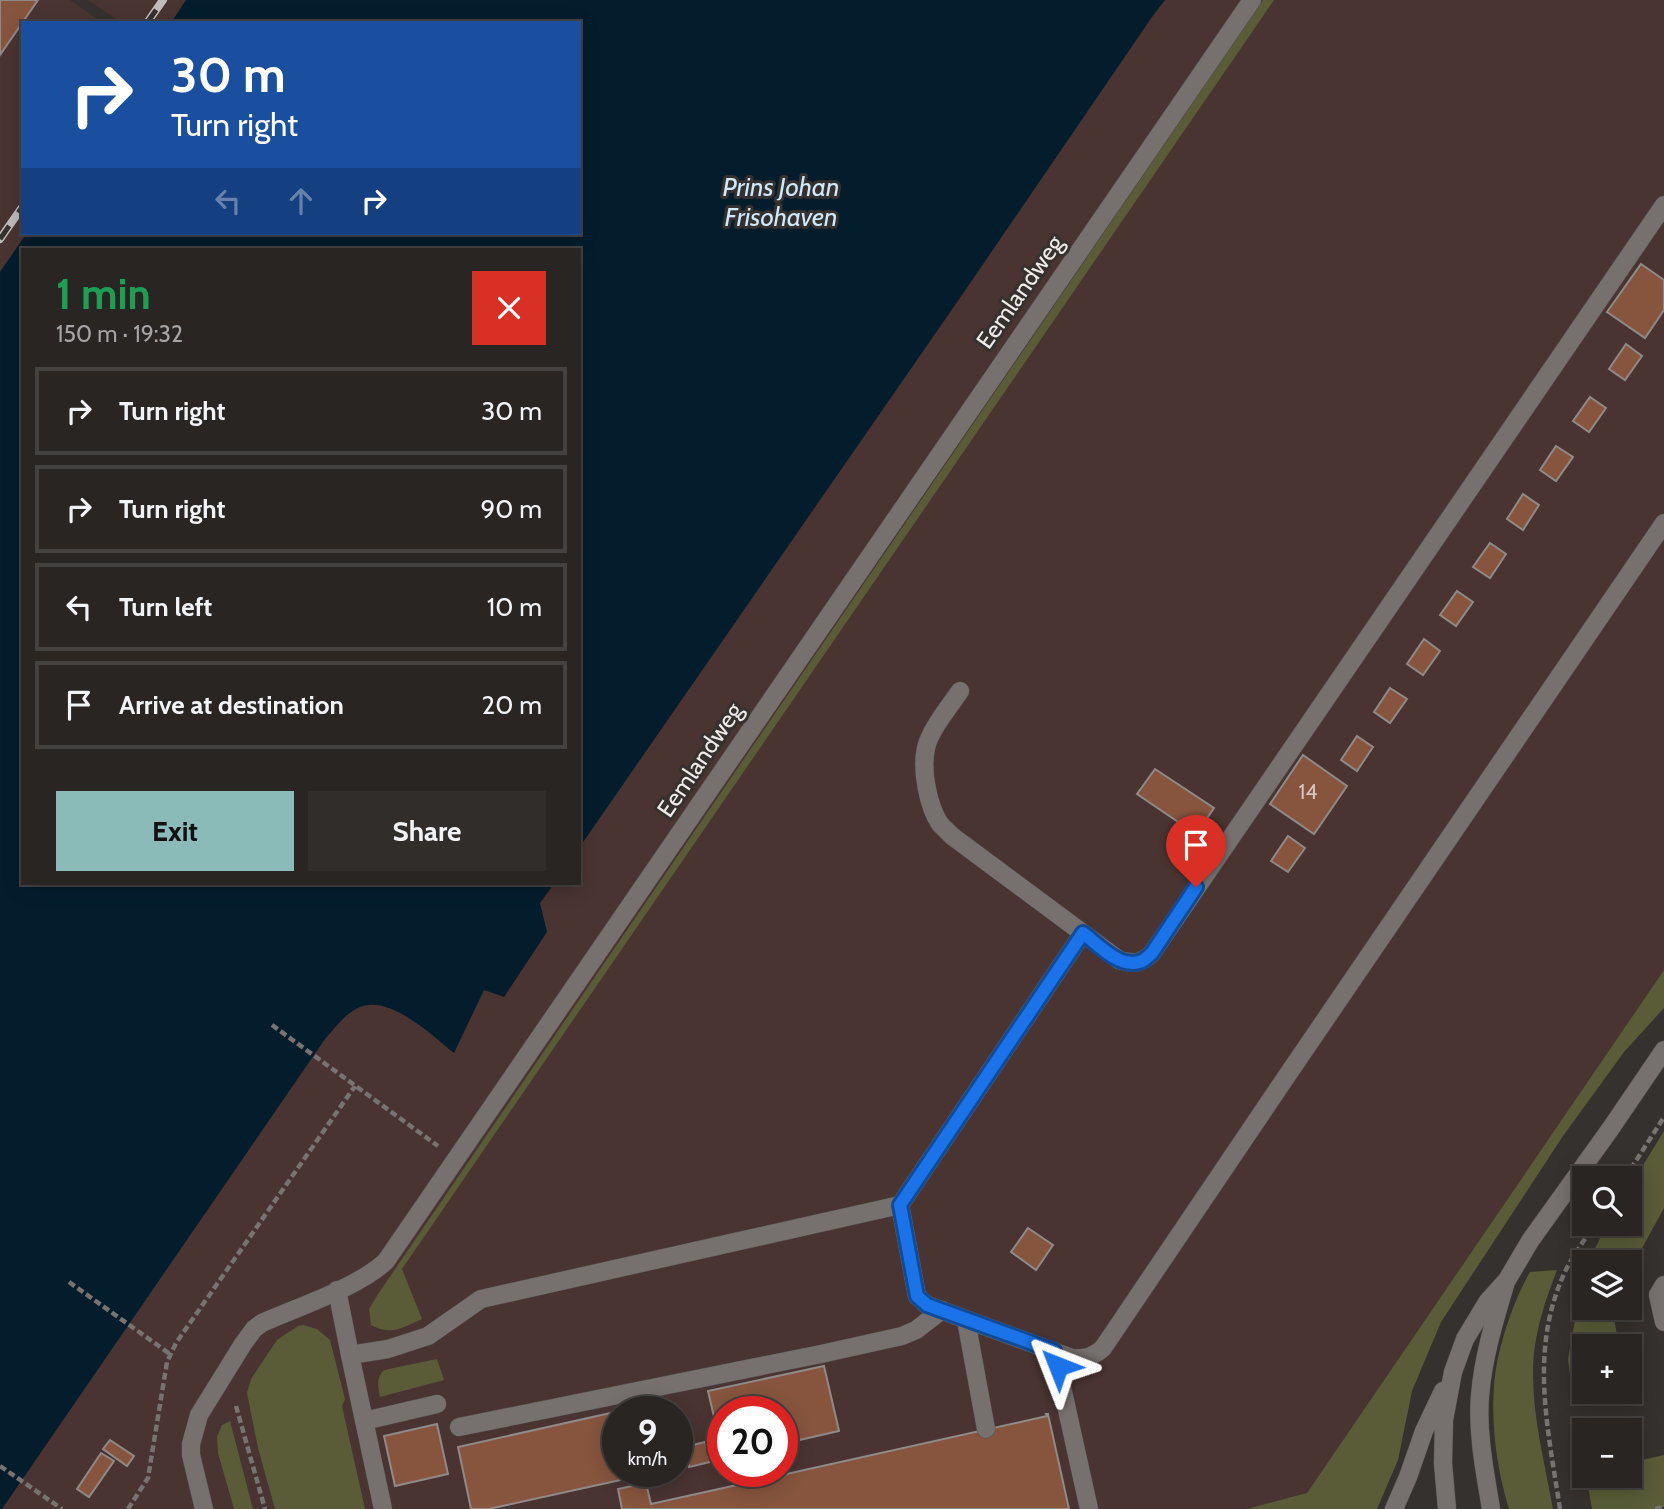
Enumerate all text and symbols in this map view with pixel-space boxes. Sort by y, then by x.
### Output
text: 30 m [171,45,286,104]
icon: right [56,49,147,140]
text: Turn right [171,105,298,144]
water label: Prins Johan Frisohaven [723,171,839,233]
icon: left [209,182,247,220]
icon: ahead [282,182,320,220]
icon: right [355,182,393,220]
street label: Eemlandweg [970,229,1070,354]
text: 1 min [56,268,151,320]
button: close [472,271,546,345]
text: 150 m · 19:32 [56,320,183,348]
icon: right [60,392,98,430]
text: Turn right [119,395,225,427]
text: 30 m [481,395,542,427]
icon: right [60,490,98,528]
text: Turn right [119,493,225,525]
text: 90 m [480,493,542,525]
icon: left [60,588,98,626]
text: Turn left [119,591,212,623]
text: 10 m [487,591,542,623]
icon: arrive [60,686,98,724]
text: Arrive at destination [119,689,344,721]
text: 20 m [482,689,542,721]
street label: Eemlandweg [651,696,749,822]
house number: 14 [1299,779,1317,804]
button: Exit [56,791,294,871]
button: Share [308,791,546,871]
pin [1166,815,1226,887]
icon: arrive [1177,826,1215,864]
map controls [1572,1166,1642,1488]
button: search [1572,1166,1642,1236]
button: layers [1572,1250,1642,1320]
position arrow [1021,1329,1095,1403]
button: + [1572,1334,1642,1404]
speed limit sign: 20 [707,1396,798,1487]
text: 9 [638,1411,657,1454]
button: − [1572,1418,1642,1488]
text: km/h [628,1448,667,1470]

